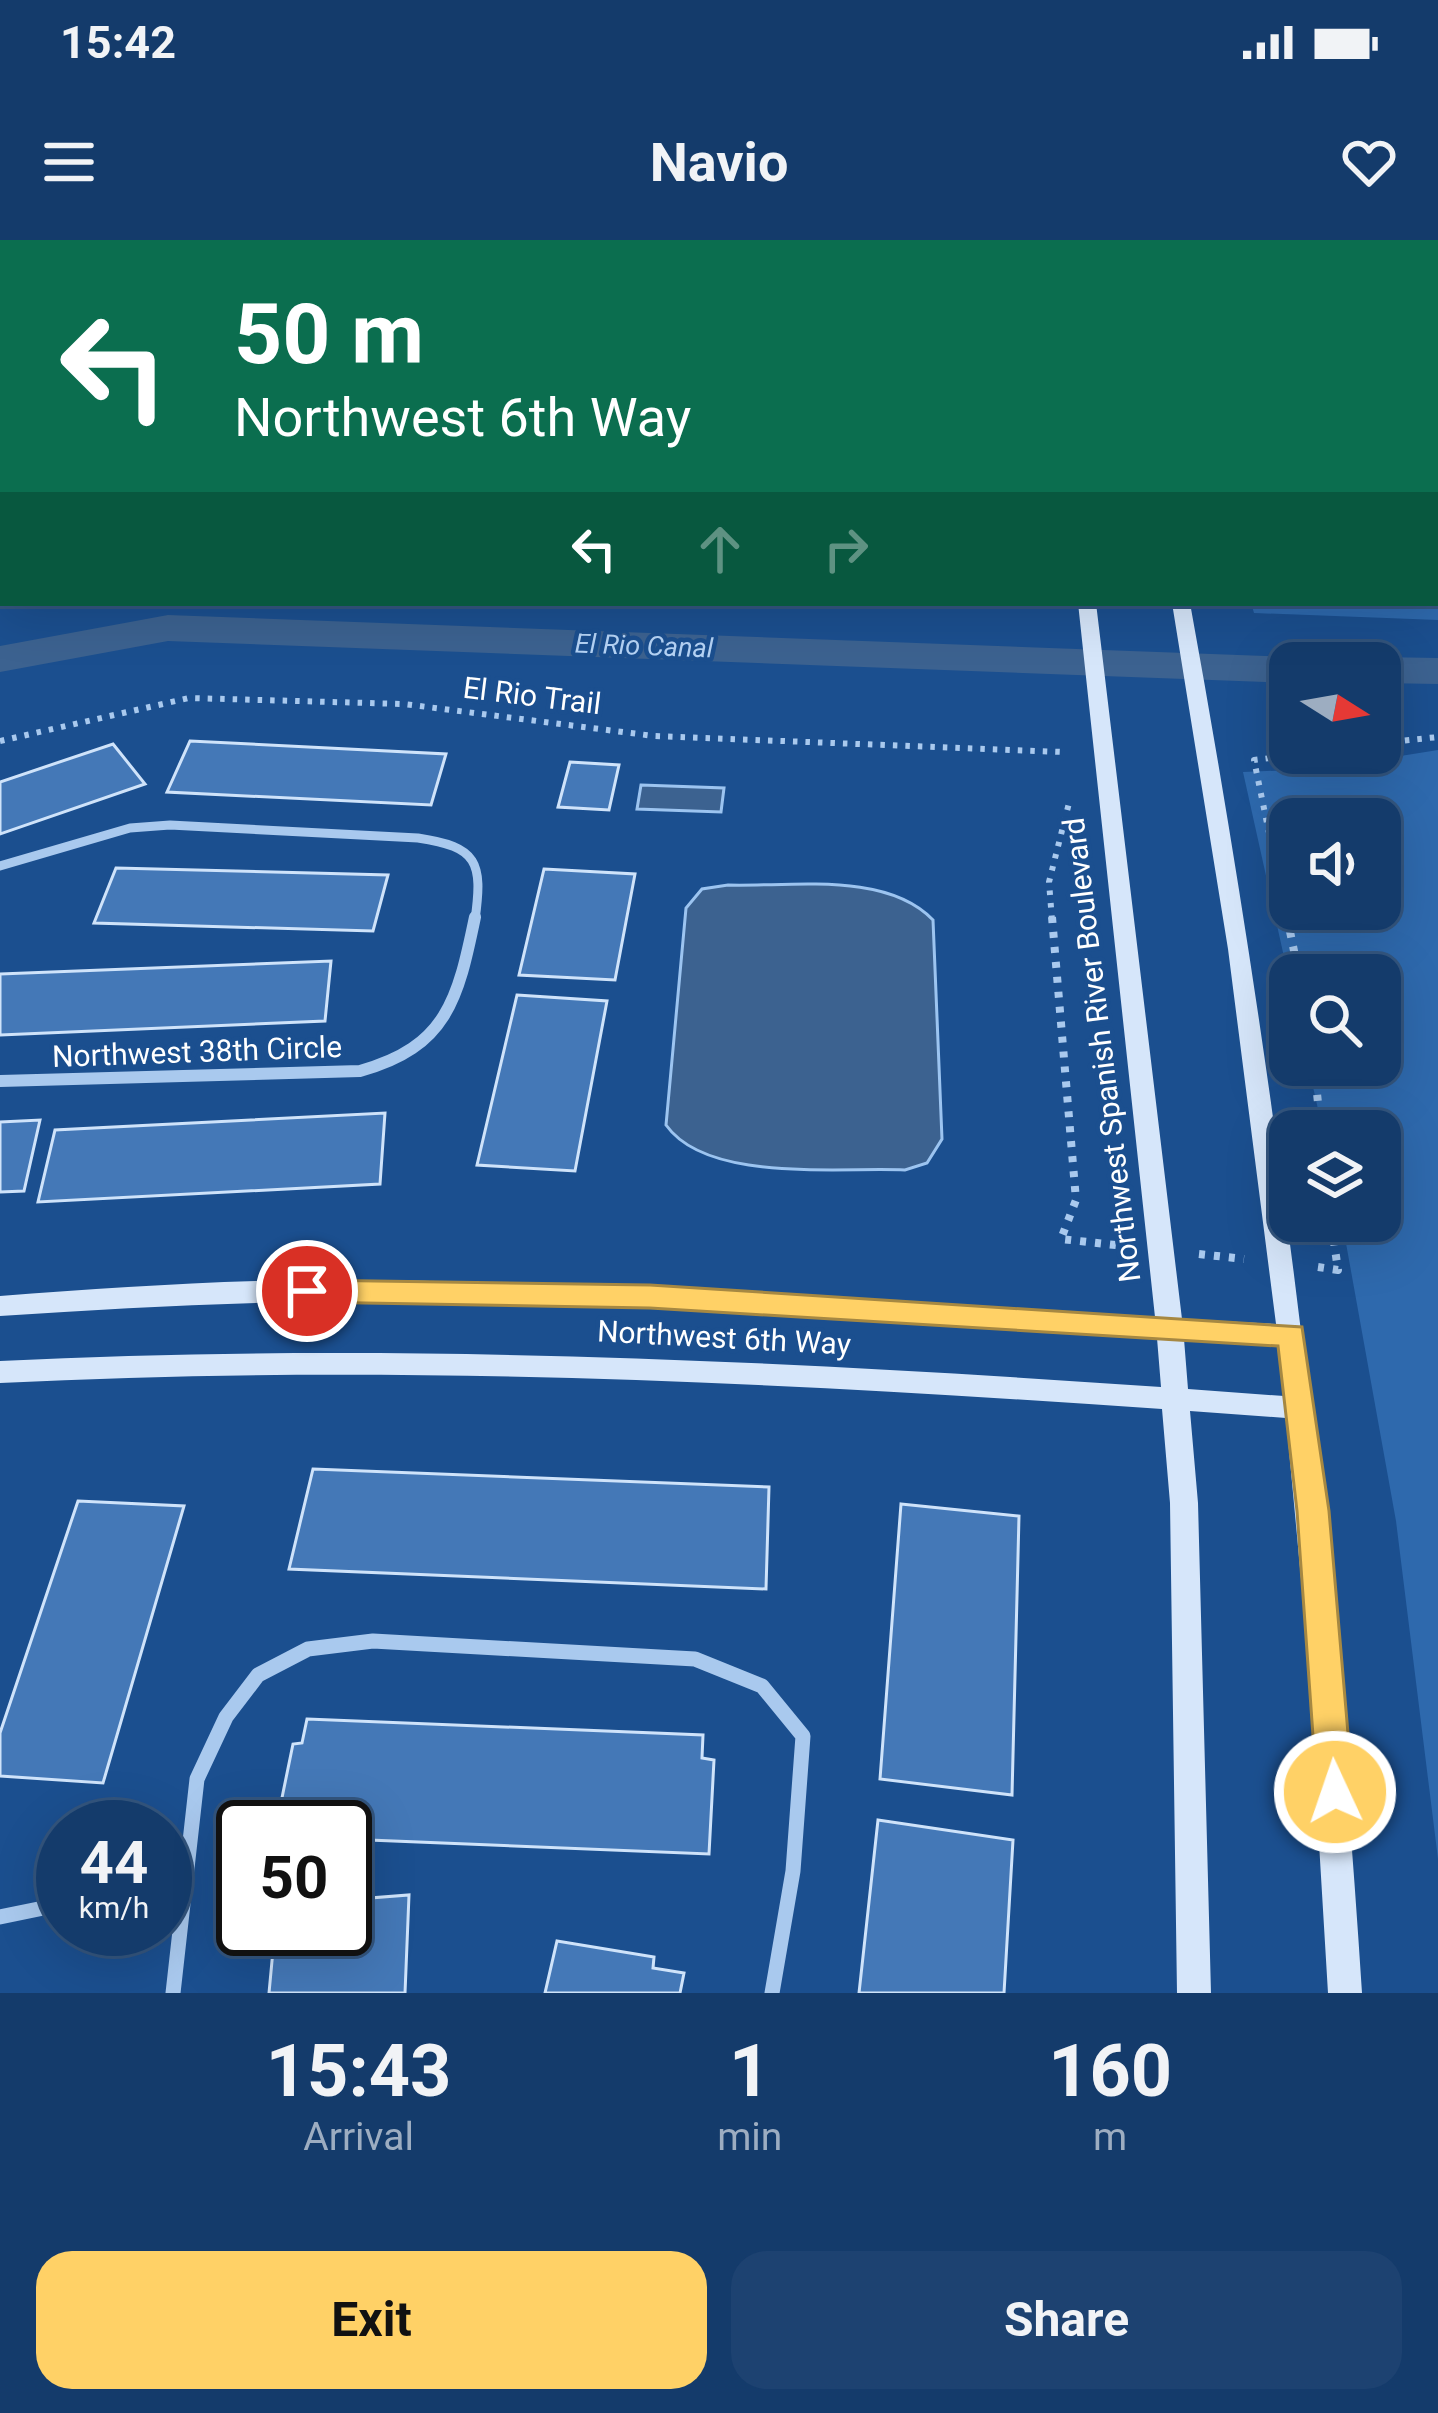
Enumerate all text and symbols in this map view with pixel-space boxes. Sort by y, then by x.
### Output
text: 15:42 [60,16,176,69]
icon: menu [36,129,102,195]
icon: heart [1336,129,1402,195]
text: Navio [650,131,788,194]
text: 50 m [234,285,424,384]
icon: left [36,288,192,444]
text: Northwest 6th Way [234,386,691,449]
icon: left [561,516,627,582]
icon: ahead [687,516,753,582]
icon: right [813,516,879,582]
water label: El Rio Canal [574,628,714,664]
north arrow [1269,642,1401,774]
map controls [1269,642,1401,1242]
street label: El Rio Trail [461,670,603,721]
button: sound [1269,798,1401,930]
street label: Northwest Spanish River Boulevard [1056,816,1147,1284]
button: search [1269,954,1401,1086]
street label: Northwest 38th Circle [51,1029,343,1074]
button: layers [1269,1110,1401,1242]
pin [256,1240,358,1342]
icon: arrive [274,1258,340,1324]
street label: Northwest 6th Way [596,1313,852,1362]
position arrow [1272,1729,1398,1855]
speed limit sign: 50 [216,1800,372,1956]
text: 44 [80,1827,148,1898]
text: km/h [79,1890,149,1925]
text: 15:43 [266,2029,451,2114]
text: 1 [729,2029,770,2114]
text: 160 [1048,2029,1172,2114]
text: Arrival [303,2114,414,2160]
text: min [717,2114,782,2160]
text: m [1093,2114,1127,2160]
button: Exit [36,2251,707,2389]
button: Share [731,2251,1402,2389]

